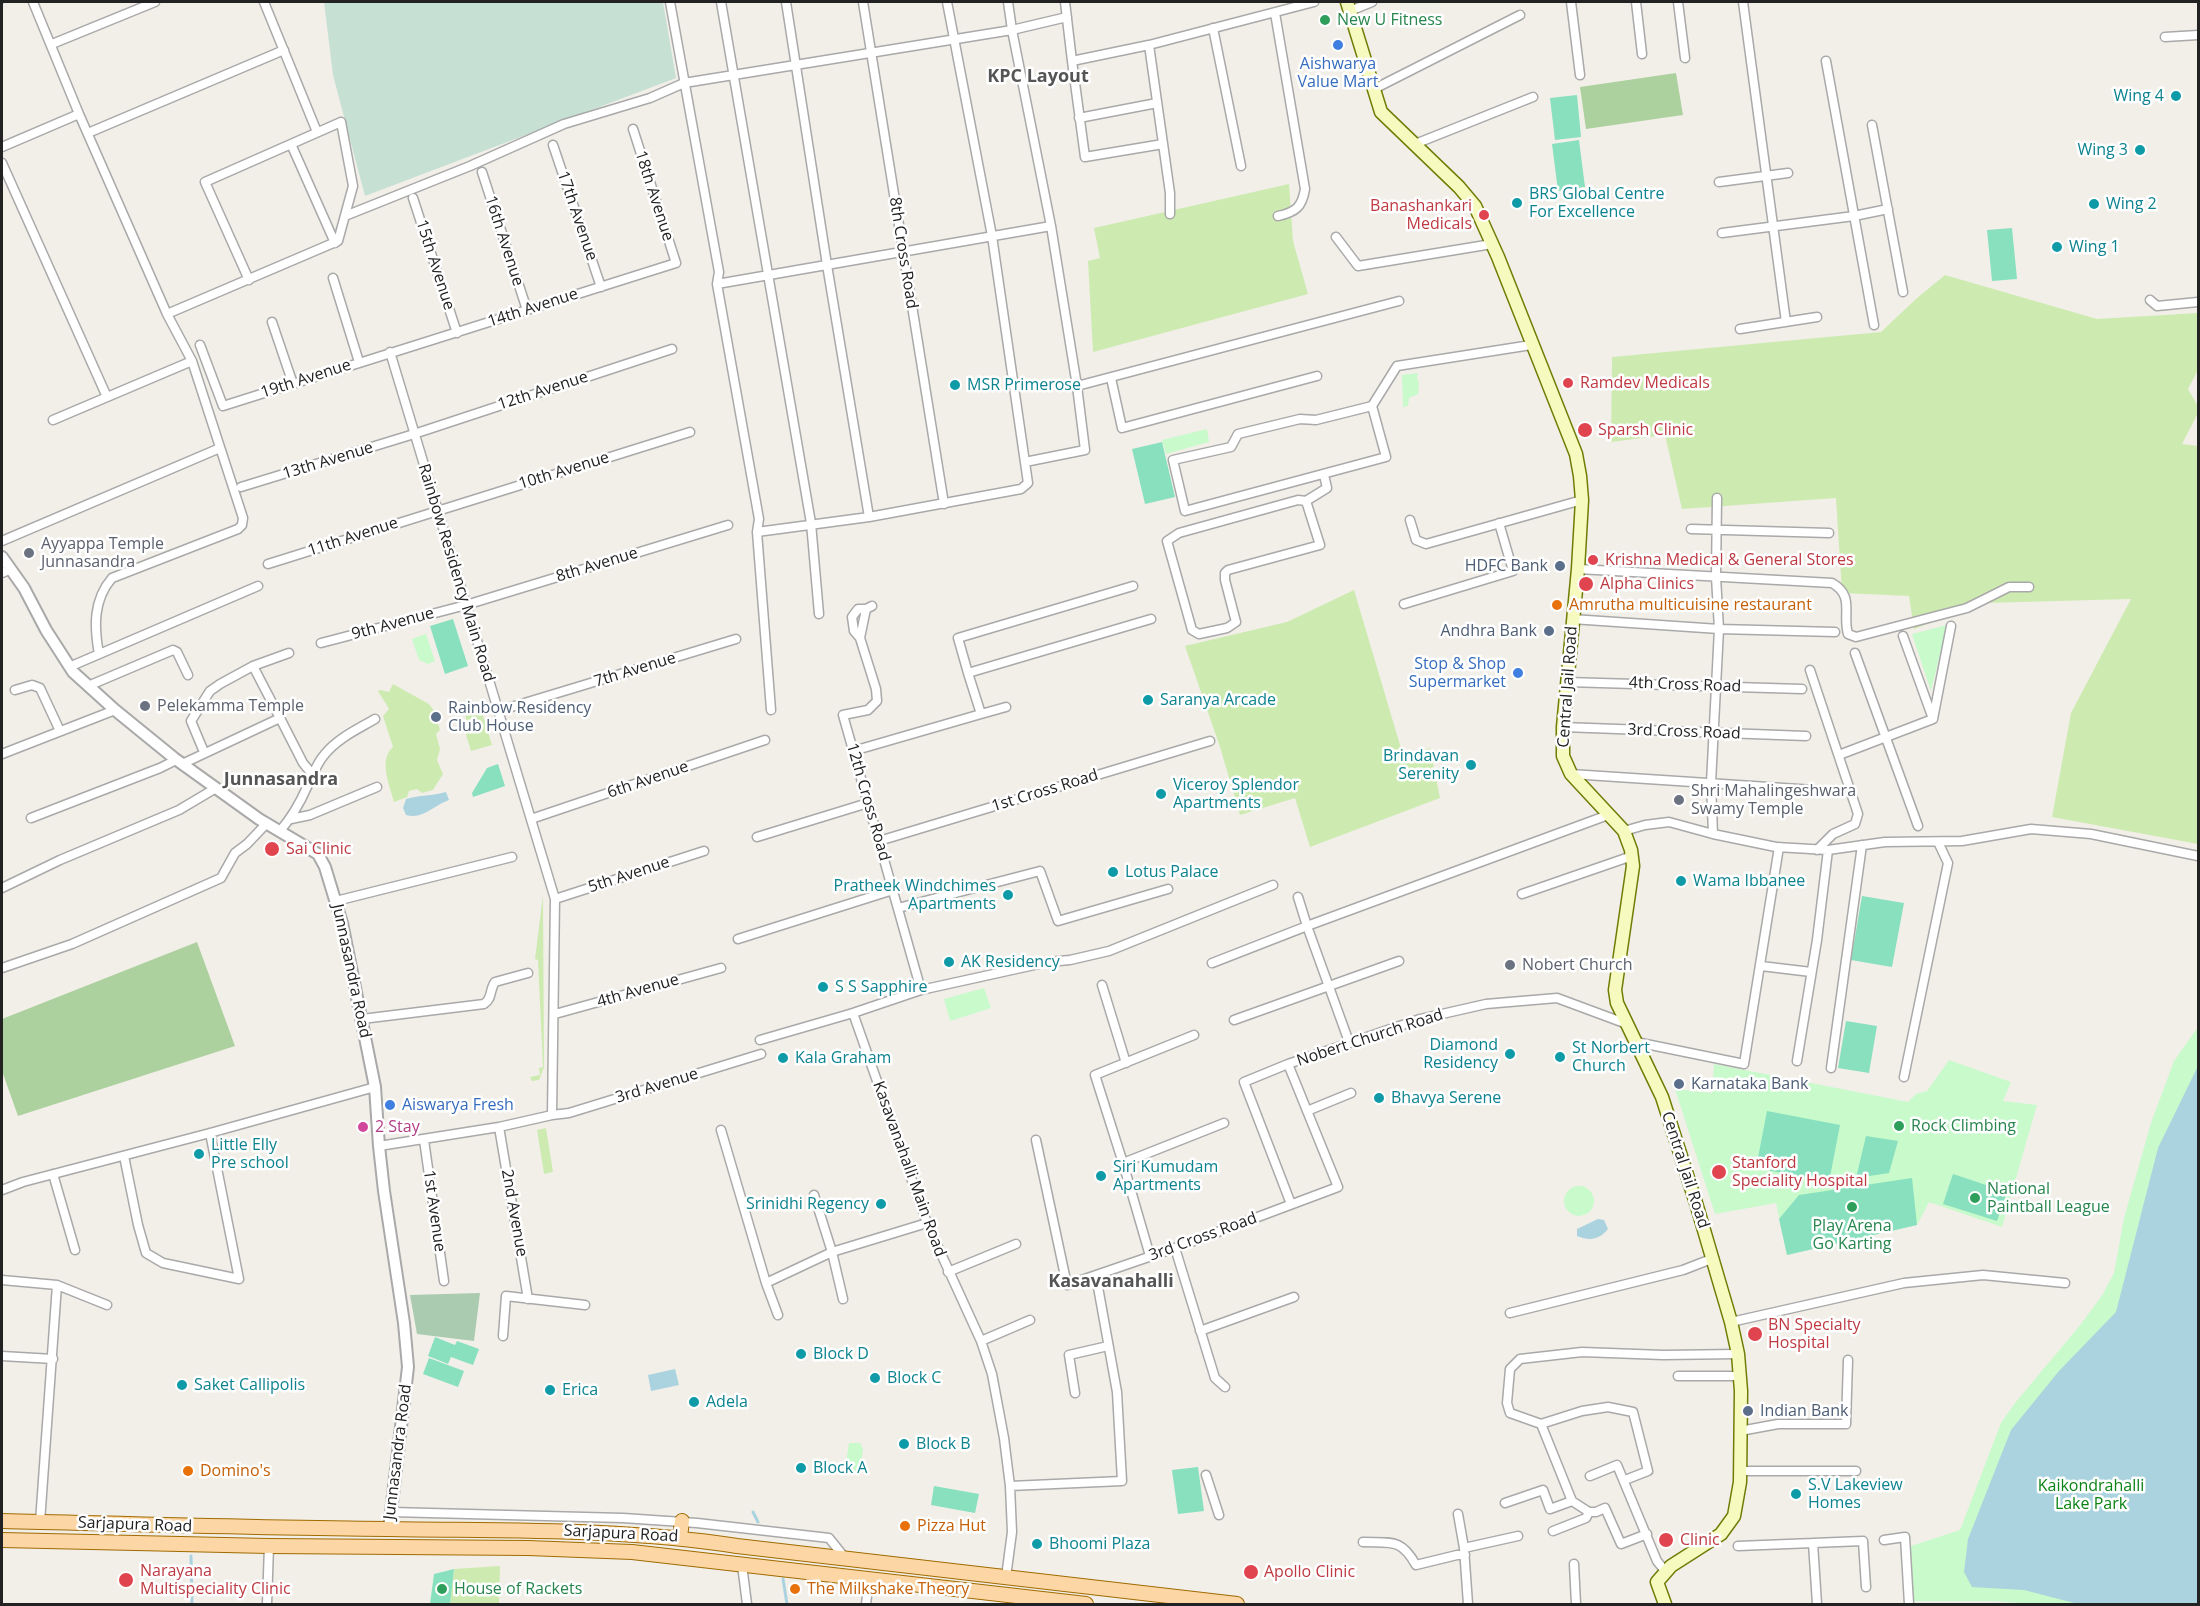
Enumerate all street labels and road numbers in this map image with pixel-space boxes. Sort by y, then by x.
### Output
street label: 18th Avenue [630,148,678,244]
street label: 17th Avenue [553,169,601,263]
street label: 16th Avenue [480,193,528,289]
street label: 8th Cross Road [885,196,921,310]
street label: 15th Avenue [411,217,459,313]
street label: 14th Avenue [485,284,581,332]
street label: 19th Avenue [258,355,354,403]
street label: 12th Avenue [495,367,591,415]
street label: 13th Avenue [280,438,376,484]
street label: 10th Avenue [516,448,612,494]
street label: Rainbow Residency Main Road [414,462,498,684]
street label: 11th Avenue [305,513,401,561]
street label: 8th Avenue [554,543,640,587]
street label: 9th Avenue [350,604,436,644]
street label: Central Jail Road [1554,626,1582,748]
street label: 7th Avenue [592,648,678,692]
street label: 4th Cross Road [1628,673,1742,697]
street label: 3rd Cross Road [1627,720,1741,744]
street label: 12th Cross Road [842,741,894,863]
street label: 6th Avenue [605,757,691,803]
street label: 1st Cross Road [989,766,1101,816]
street label: 5th Avenue [586,853,672,897]
street label: Junnasandra Road [327,902,375,1040]
street label: 4th Avenue [595,970,681,1012]
street label: Nobert Church Road [1294,1005,1446,1071]
street label: 3rd Avenue [613,1064,701,1108]
street label: Kasavanahalli Main Road [868,1079,950,1259]
street label: Central Jail Road [1657,1109,1713,1231]
street label: 2nd Avenue [497,1168,531,1258]
street label: 1st Avenue [419,1169,449,1253]
street label: 3rd Cross Road [1146,1209,1260,1265]
street label: Junnasandra Road [380,1383,416,1521]
street label: Sarjapura Road [77,1513,193,1537]
street label: Sarjapura Road [563,1521,679,1547]

